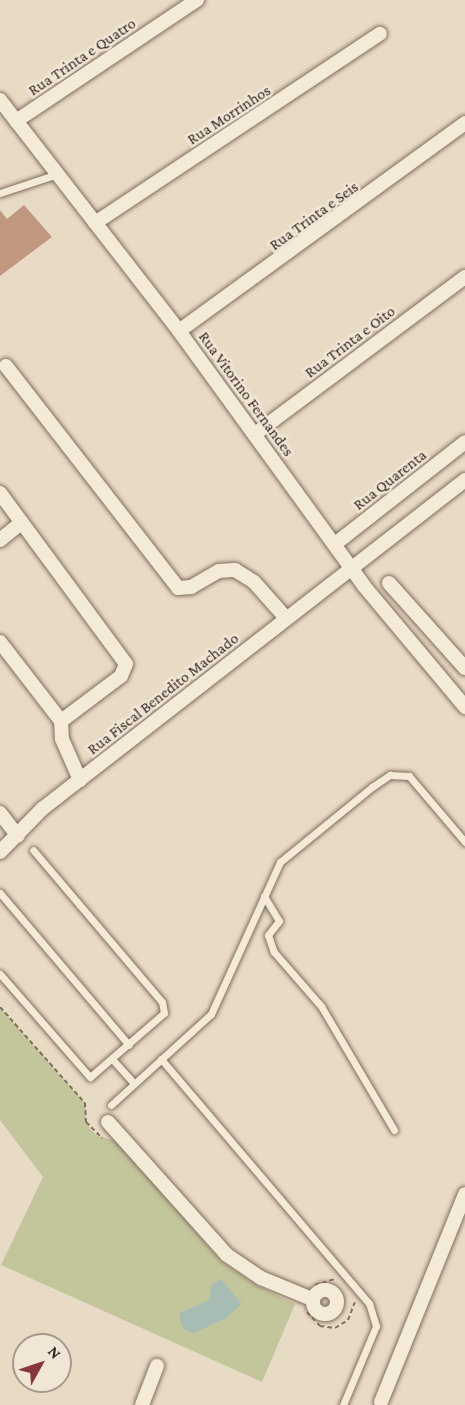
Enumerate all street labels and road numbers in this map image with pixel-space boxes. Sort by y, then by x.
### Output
street label: Rua Trinta e Quatro [25,14,139,100]
street label: Rua Morrinhos [184,81,274,149]
street label: Rua Trinta e Seis [266,177,362,255]
street label: Rua Trinta e Oito [301,302,399,382]
street label: Rua Vitorino Fernandes [194,328,298,460]
street label: Rua Quarenta [350,445,430,515]
street label: Rua Fiscal Benedito Machado [83,629,243,759]

